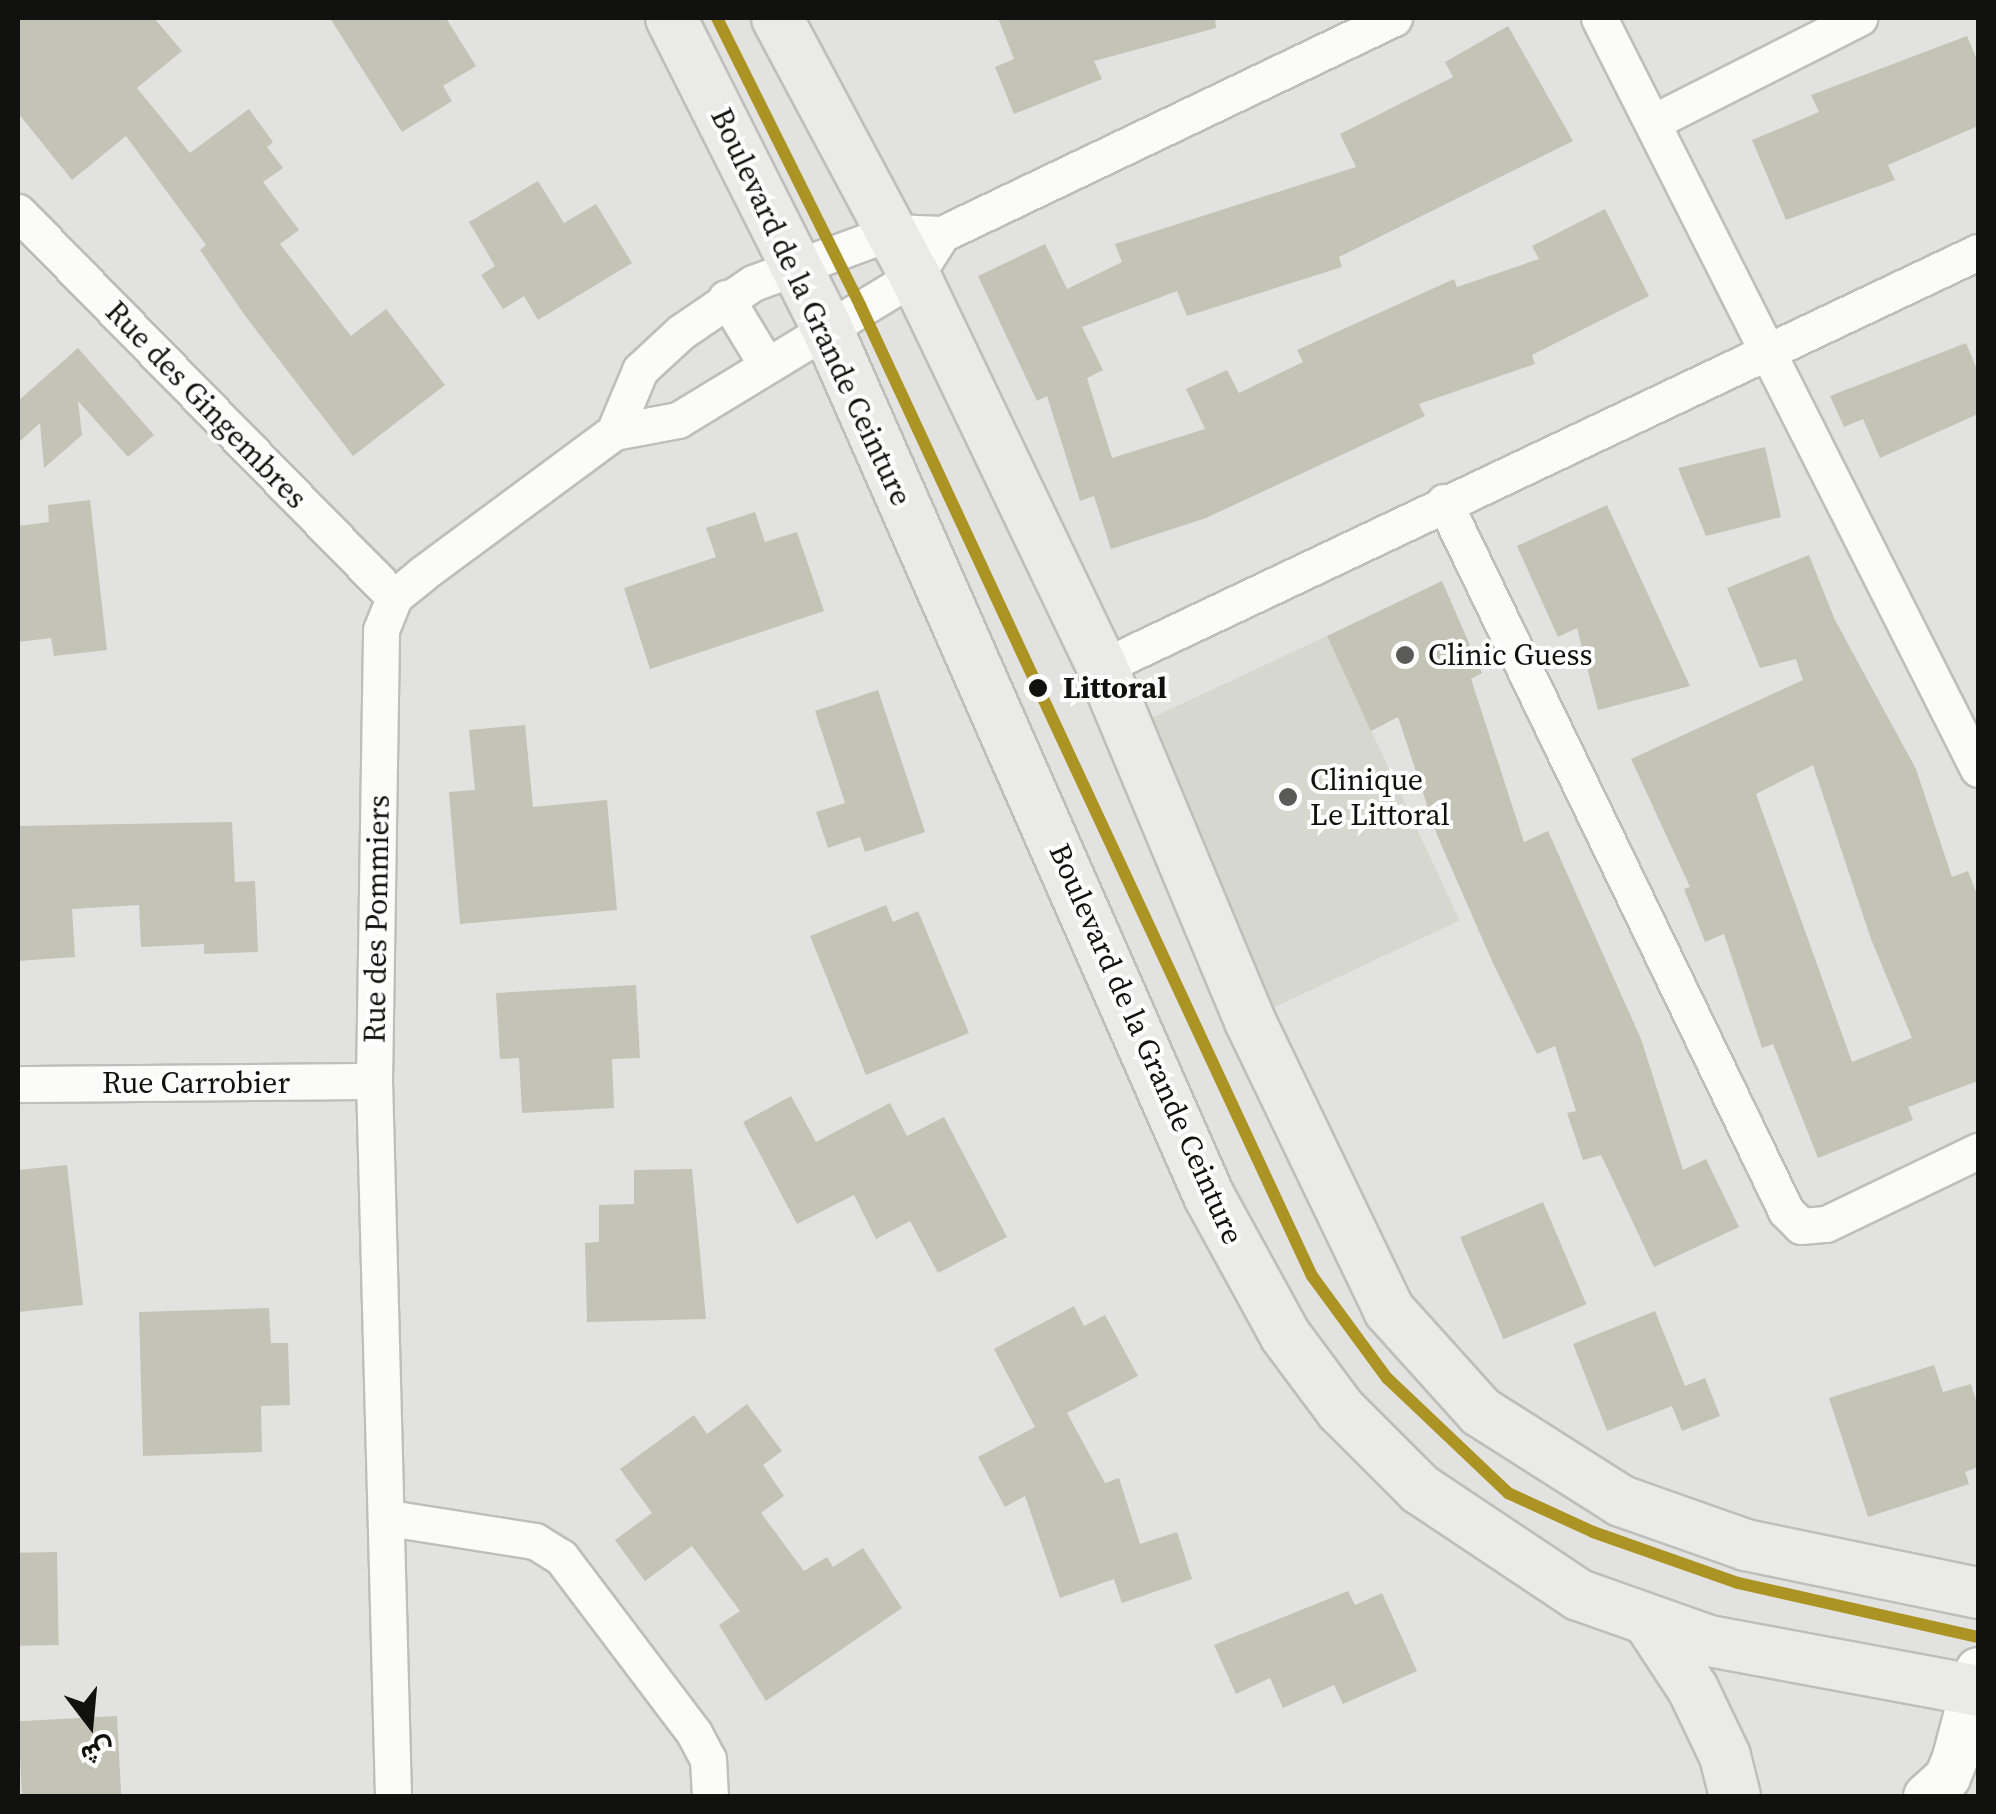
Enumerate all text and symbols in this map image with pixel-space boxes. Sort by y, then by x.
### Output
street label: Boulevard de la Grande Ceinture [703,103,919,511]
street label: Rue des Gingembres [98,294,314,516]
place label: Clinic Guess [1428,637,1593,673]
marker: Clinic Guess [1392,642,1418,668]
place label: Littoral [1063,670,1167,706]
marker: Littoral [1022,672,1054,704]
place label: Clinique Le Littoral [1310,762,1450,832]
marker: Clinique Le Littoral [1275,784,1301,810]
street label: Rue des Pommiers [357,795,397,1043]
street label: Boulevard de la Grande Ceinture [1041,838,1251,1250]
street label: Rue Carrobier [102,1065,290,1101]
north arrow [40,1674,140,1774]
text: ش [77,1730,120,1776]

